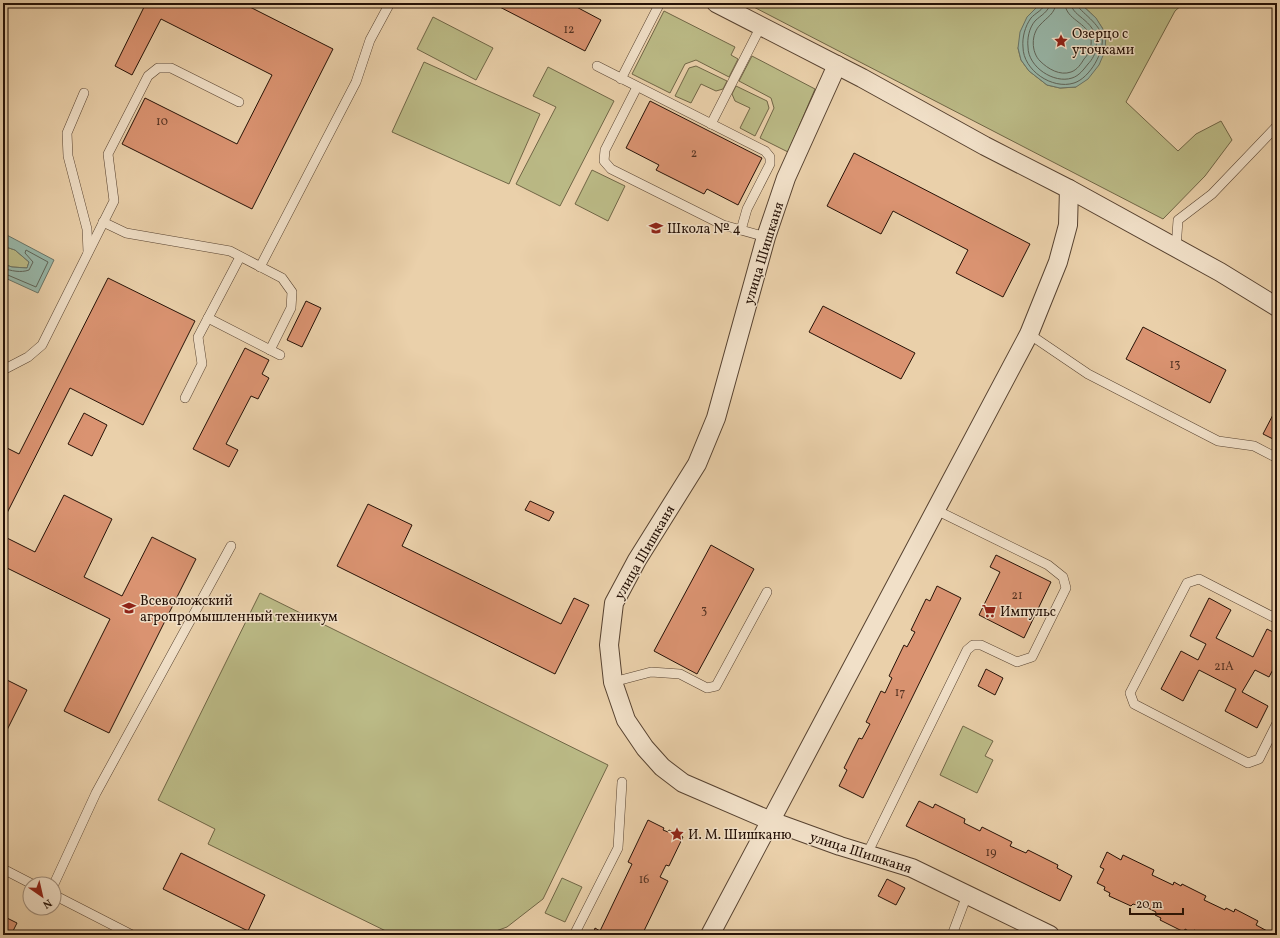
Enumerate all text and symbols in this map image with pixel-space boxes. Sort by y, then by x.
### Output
house number: 12 [563,22,575,38]
place label: Озерцо с уточками [1072,25,1135,60]
place icon: Озерцо с уточками [1053,33,1069,49]
house number: 10 [156,114,168,130]
house number: 2 [691,146,697,162]
street label: улица Шишканя [740,200,789,307]
school or university icon: Школа № 4 [648,220,664,236]
place label: Школа № 4 [667,220,741,239]
house number: 13 [1170,357,1180,373]
street label: улица Шишканя [610,502,680,604]
house number: 21 [1011,588,1023,604]
place label: Всеволожский агропромышленный техникум [140,592,338,627]
school or university icon: Всеволожский агропромышленный техникум [121,600,137,616]
house number: 3 [701,603,707,619]
supermarket icon: Импульс [981,603,997,619]
place label: Импульс [1000,603,1056,622]
house number: 21А [1214,659,1234,675]
house number: 17 [895,685,905,701]
place icon: И. М. Шишканю [669,826,685,842]
place label: И. М. Шишканю [688,826,792,845]
street label: улица Шишканя [807,828,914,879]
house number: 19 [986,845,996,861]
house number: 16 [639,872,649,888]
north arrow [22,876,62,916]
scale bar [1130,890,1183,916]
text: N [39,895,54,912]
text: 20 m [1136,897,1163,913]

